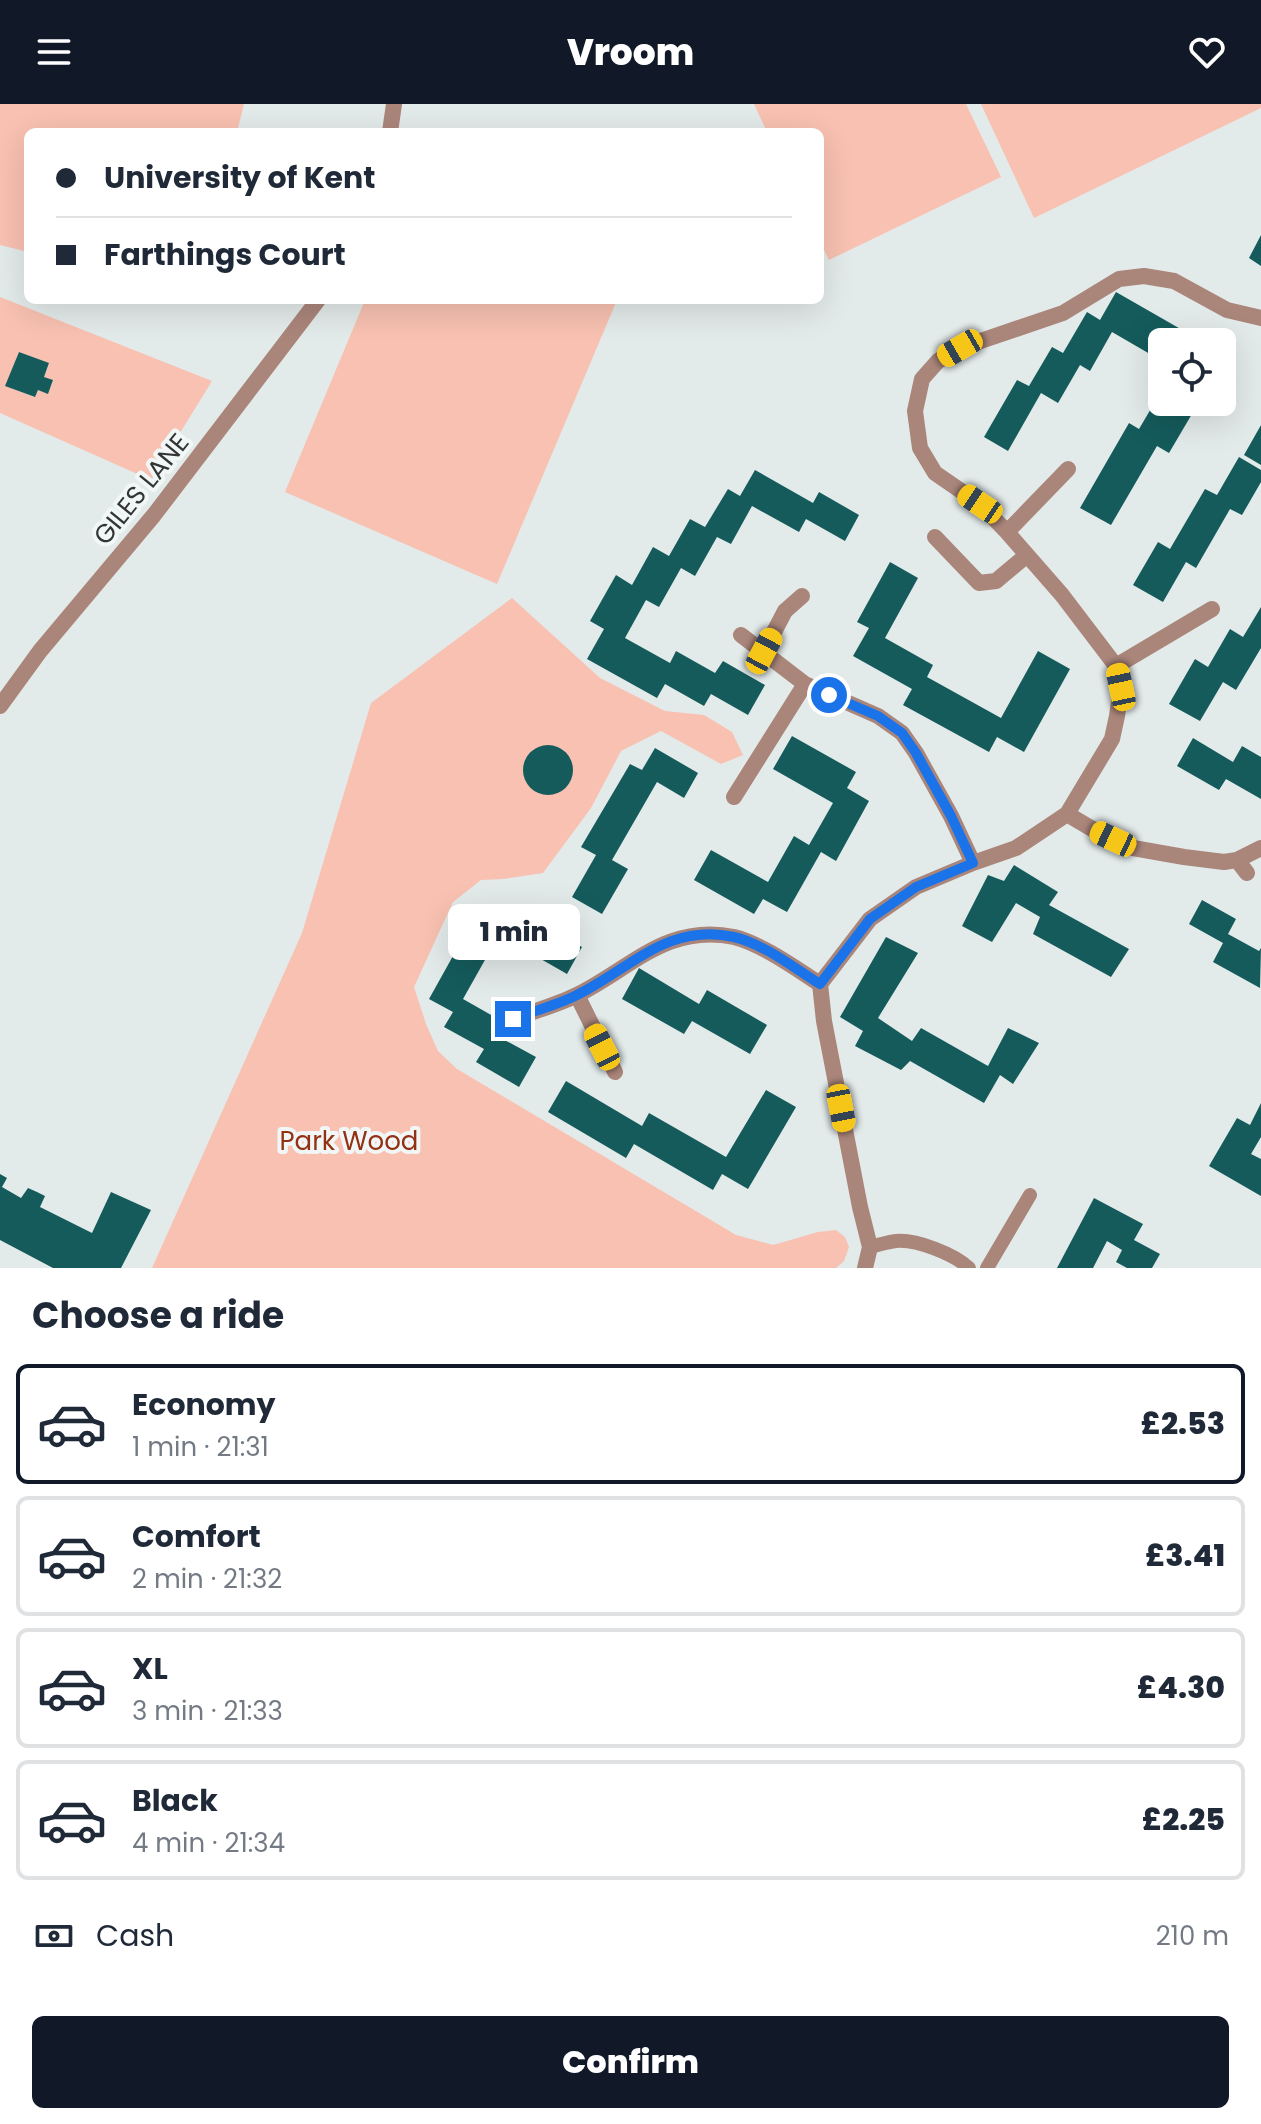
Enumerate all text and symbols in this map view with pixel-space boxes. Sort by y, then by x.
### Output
text: Vroom [567,27,694,78]
icon: menu [32,30,76,74]
icon: heart [1185,30,1229,74]
text: University of Kent [104,156,375,199]
text: Farthings Court [104,233,346,276]
car [933,326,987,370]
map controls [1148,328,1236,416]
button: locate [1148,328,1236,416]
street label: GILES LANE [85,426,197,552]
car [953,481,1007,527]
car [742,624,786,678]
car [1104,661,1138,713]
route start [811,677,847,713]
car [1086,818,1140,860]
callout: 1 min [447,903,579,959]
text: 1 min [480,914,548,950]
route end [495,1001,531,1037]
car [580,1020,624,1074]
car [825,1082,857,1134]
park label: Park Wood [280,1123,418,1159]
text: Choose a ride [32,1290,284,1341]
text: Economy [132,1383,276,1426]
icon: car [36,1388,108,1460]
text: £2.53 [1141,1402,1225,1445]
text: 1 min · 21:31 [132,1429,269,1465]
text: Comfort [132,1515,261,1558]
icon: car [36,1520,108,1592]
text: £3.41 [1145,1534,1225,1577]
text: 2 min · 21:32 [132,1561,282,1597]
text: XL [132,1647,168,1690]
icon: car [36,1652,108,1724]
text: £4.30 [1137,1666,1225,1709]
text: 3 min · 21:33 [132,1693,283,1729]
text: Black [132,1779,218,1822]
icon: car [36,1784,108,1856]
text: £2.25 [1142,1798,1225,1841]
text: 4 min · 21:34 [132,1825,285,1861]
icon: cash [32,1914,76,1958]
text: Cash [96,1914,174,1957]
text: 210 m [1156,1918,1229,1954]
button: Confirm [32,2016,1229,2108]

